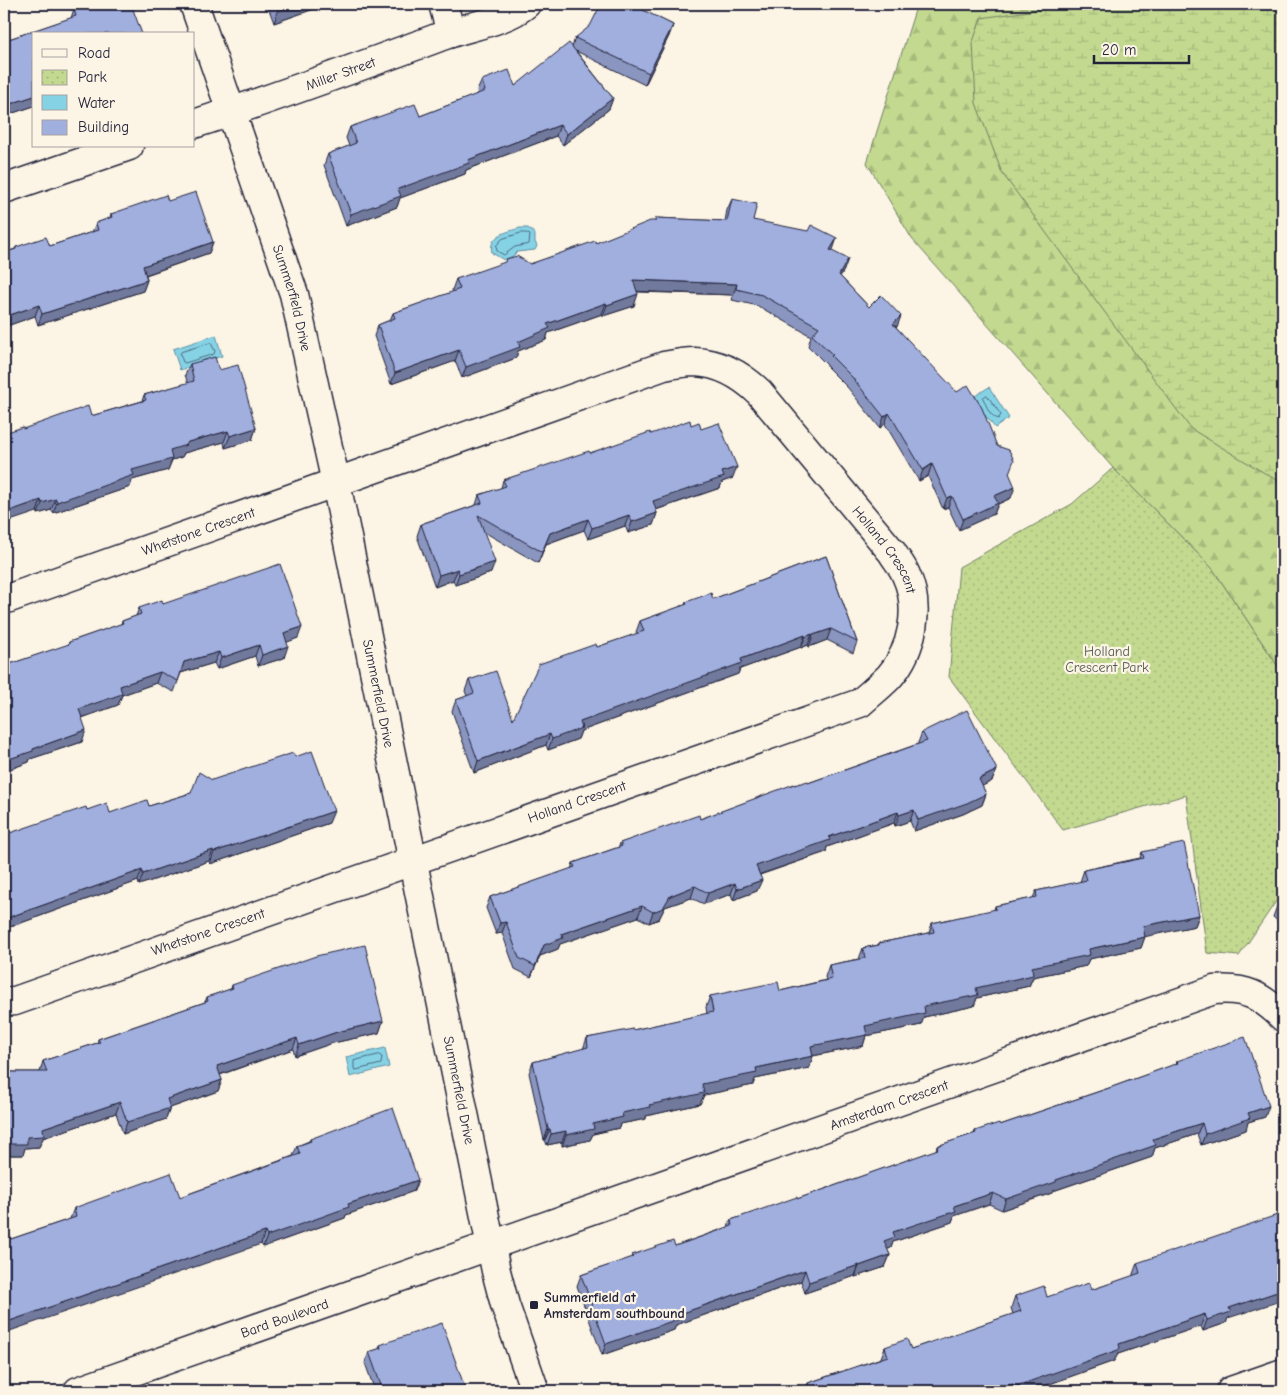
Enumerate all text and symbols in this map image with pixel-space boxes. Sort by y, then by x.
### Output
legend [32,32,195,148]
scale bar [1094,32,1190,64]
text: 20 m [1102,41,1136,59]
text: Road [78,44,110,62]
street label: Miller Street [303,53,379,94]
text: Park [78,68,107,86]
text: Water [78,94,115,112]
text: Building [78,118,129,136]
street label: Summerfield Drive [269,242,315,353]
street label: Holland Crescent [849,502,920,596]
street label: Whetstone Crescent [139,503,258,559]
street label: Summerfield Drive [359,638,398,749]
park label: Holland Crescent Park [1065,643,1149,676]
street label: Holland Crescent [526,777,629,827]
street label: Whetstone Crescent [149,904,268,959]
street label: Summerfield Drive [440,1035,479,1146]
street label: Amsterdam Crescent [827,1076,951,1133]
place label: Summerfield at Amsterdam southbound [544,1289,685,1322]
street label: Bard Boulevard [238,1295,331,1341]
marker: Summerfield at Amsterdam southbound [528,1299,540,1311]

